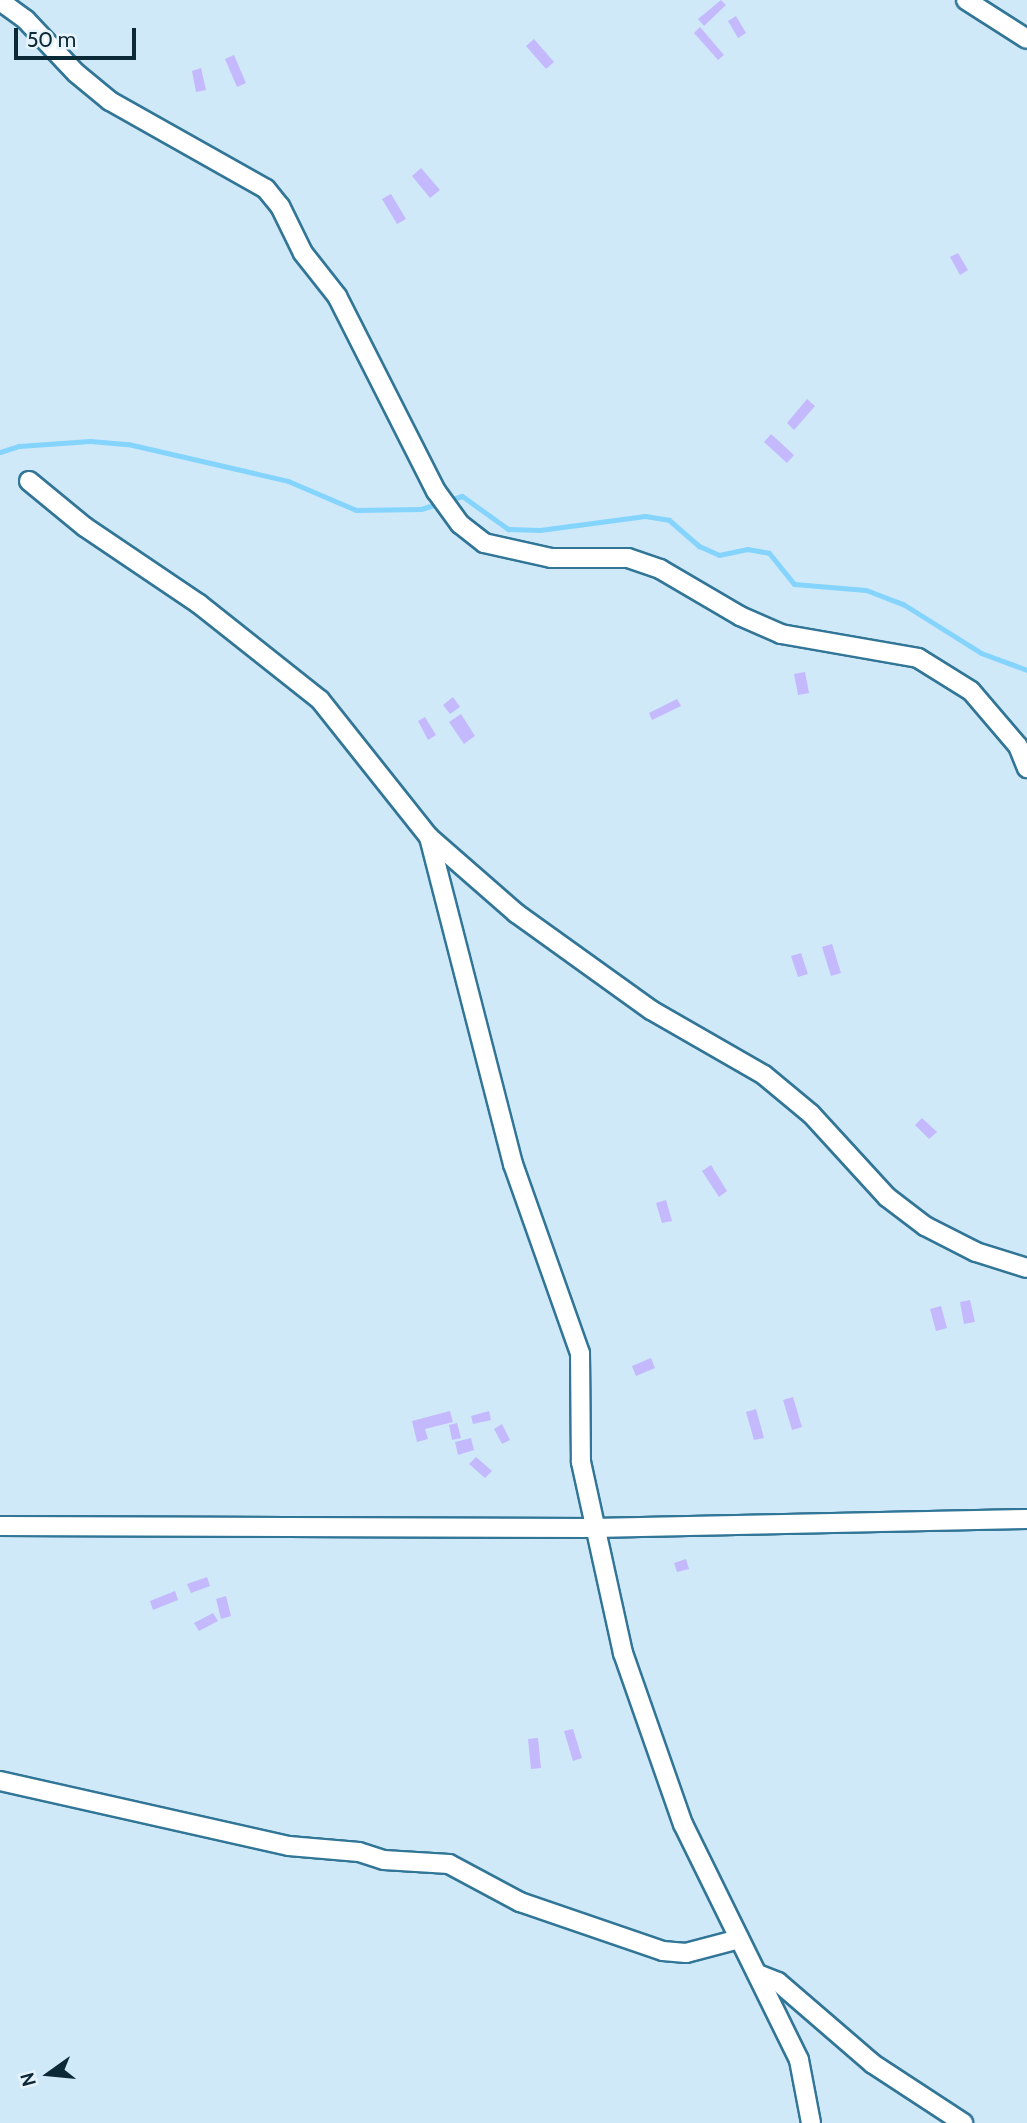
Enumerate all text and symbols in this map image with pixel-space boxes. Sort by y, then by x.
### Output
scale bar [18,14,140,58]
text: 50 m [27,27,76,52]
north arrow [14,2039,84,2109]
text: N [15,2070,41,2089]

